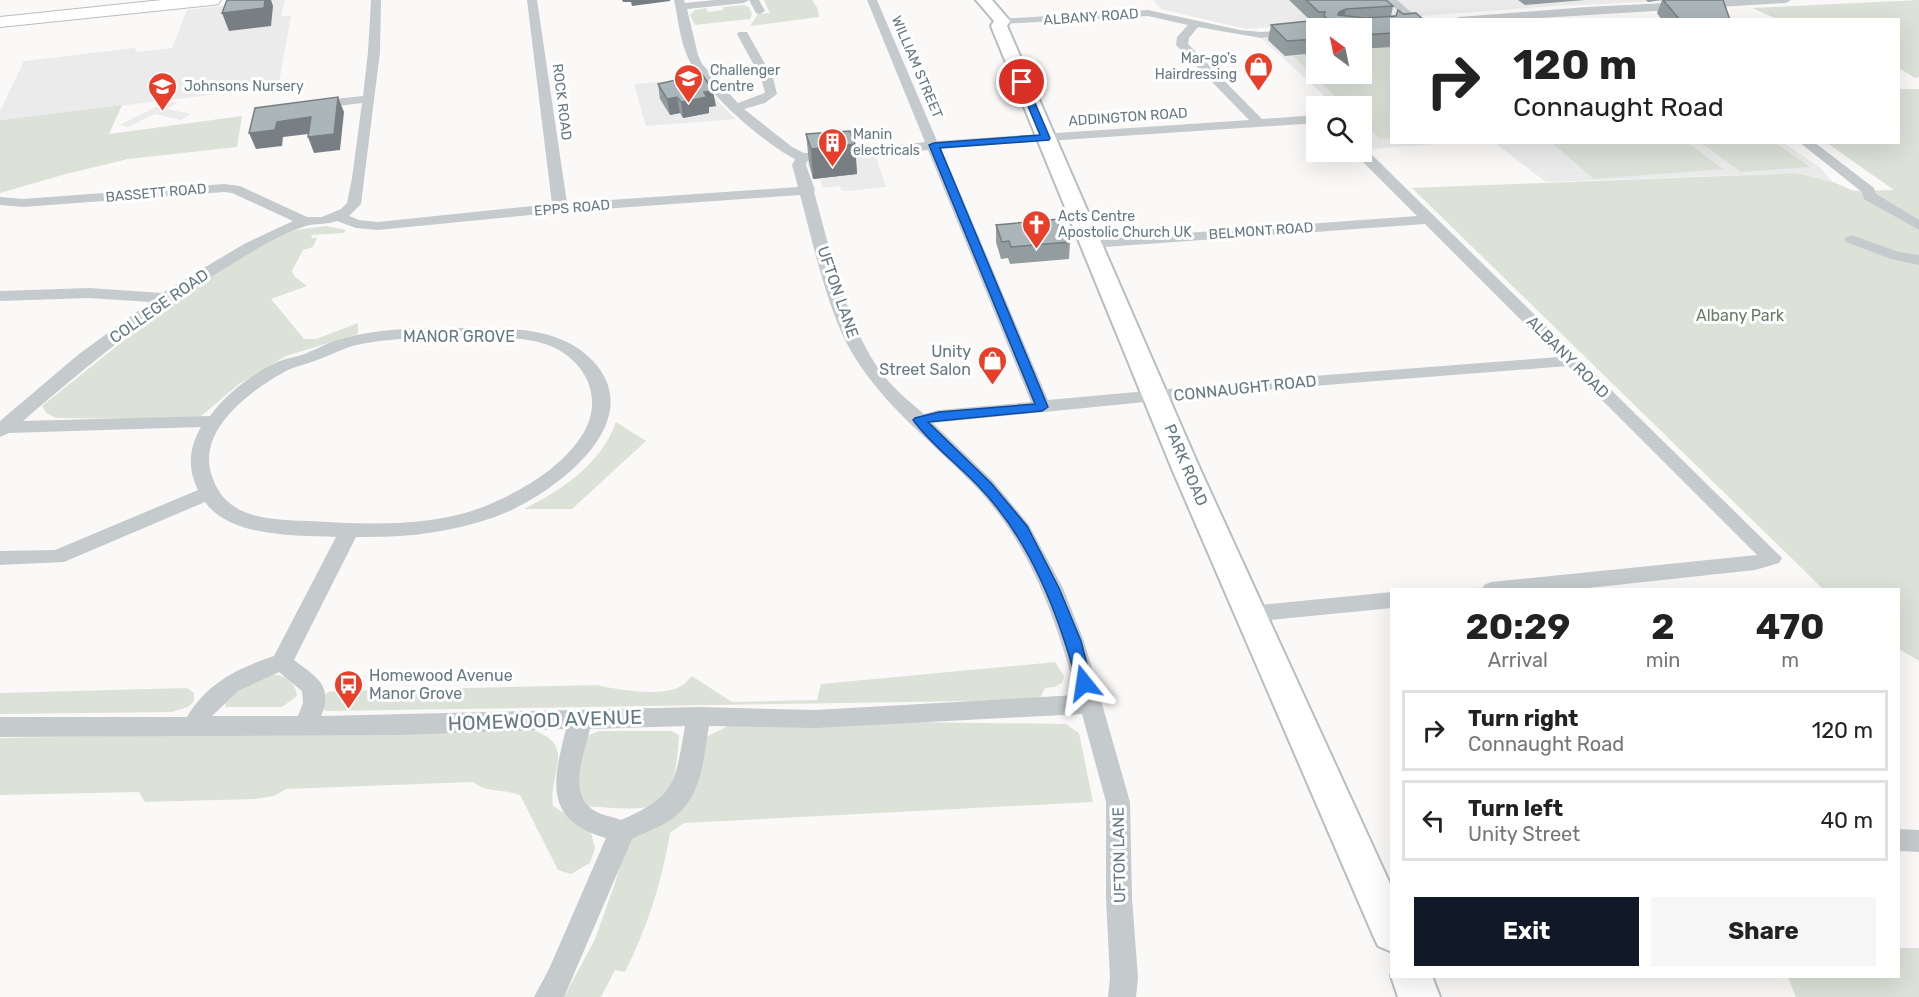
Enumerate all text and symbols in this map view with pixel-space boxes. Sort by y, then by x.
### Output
street label: ALBANY ROAD [1043,5,1139,29]
street label: WILLIAM STREET [888,13,946,121]
north arrow [1306,18,1372,84]
map controls [1306,18,1372,162]
text: 120 m [1513,40,1637,90]
icon: right [1414,42,1492,120]
place label: Mar-go's Hairdressing [1155,50,1237,83]
shop icon: Mar-go's Hairdressing [1242,50,1274,92]
pin [996,56,1047,107]
school or university icon: Challenger Centre [673,62,705,104]
place label: Challenger Centre [710,62,781,95]
street label: ROCK ROAD [549,63,575,141]
icon: arrive [1005,65,1038,98]
school or university icon: Johnsons Nursery [147,70,179,112]
place label: Johnsons Nursery [184,78,304,95]
text: Connaught Road [1513,91,1724,123]
button: search [1306,96,1372,162]
street label: ADDINGTON ROAD [1068,104,1188,130]
building icon: Manin electricals [816,126,848,168]
place label: Manin electricals [853,126,920,159]
street label: BASSETT ROAD [105,180,207,206]
street label: EPPS ROAD [533,196,611,220]
church icon: Acts Centre Apostolic Church UK [1021,208,1053,250]
place label: Acts Centre Apostolic Church UK [1058,208,1192,241]
street label: BELMONT ROAD [1208,219,1314,243]
street label: UFTON LANE [813,244,863,340]
street label: COLLEGE ROAD [106,265,212,347]
park label: Albany Park [1696,306,1785,325]
street label: ALBANY ROAD [1523,312,1613,402]
street label: MANOR GROVE [403,327,515,346]
place label: Unity Street Salon [879,342,971,379]
shop icon: Unity Street Salon [976,344,1008,386]
street label: CONNAUGHT ROAD [1173,371,1317,405]
street label: PARK ROAD [1160,421,1212,509]
text: 20:29 [1465,605,1570,648]
text: 2 [1651,605,1675,648]
text: 470 [1756,605,1825,648]
text: Arrival [1488,648,1548,672]
text: min [1646,648,1680,672]
text: m [1781,648,1799,672]
position arrow [1052,651,1116,715]
place label: Homewood Avenue Manor Grove [369,666,513,703]
bus stop icon: Homewood Avenue Manor Grove [332,668,364,710]
street label: HOMEWOOD AVENUE [447,705,643,735]
text: Turn right [1468,705,1578,732]
icon: right [1417,714,1450,747]
text: 120 m [1812,717,1873,744]
text: Connaught Road [1468,732,1624,756]
text: Turn left [1468,795,1563,822]
icon: left [1417,804,1450,837]
street label: UFTON LANE [1109,807,1129,903]
text: 40 m [1820,807,1873,834]
text: Unity Street [1468,822,1580,846]
button: Exit [1414,897,1639,966]
button: Share [1651,897,1876,966]

